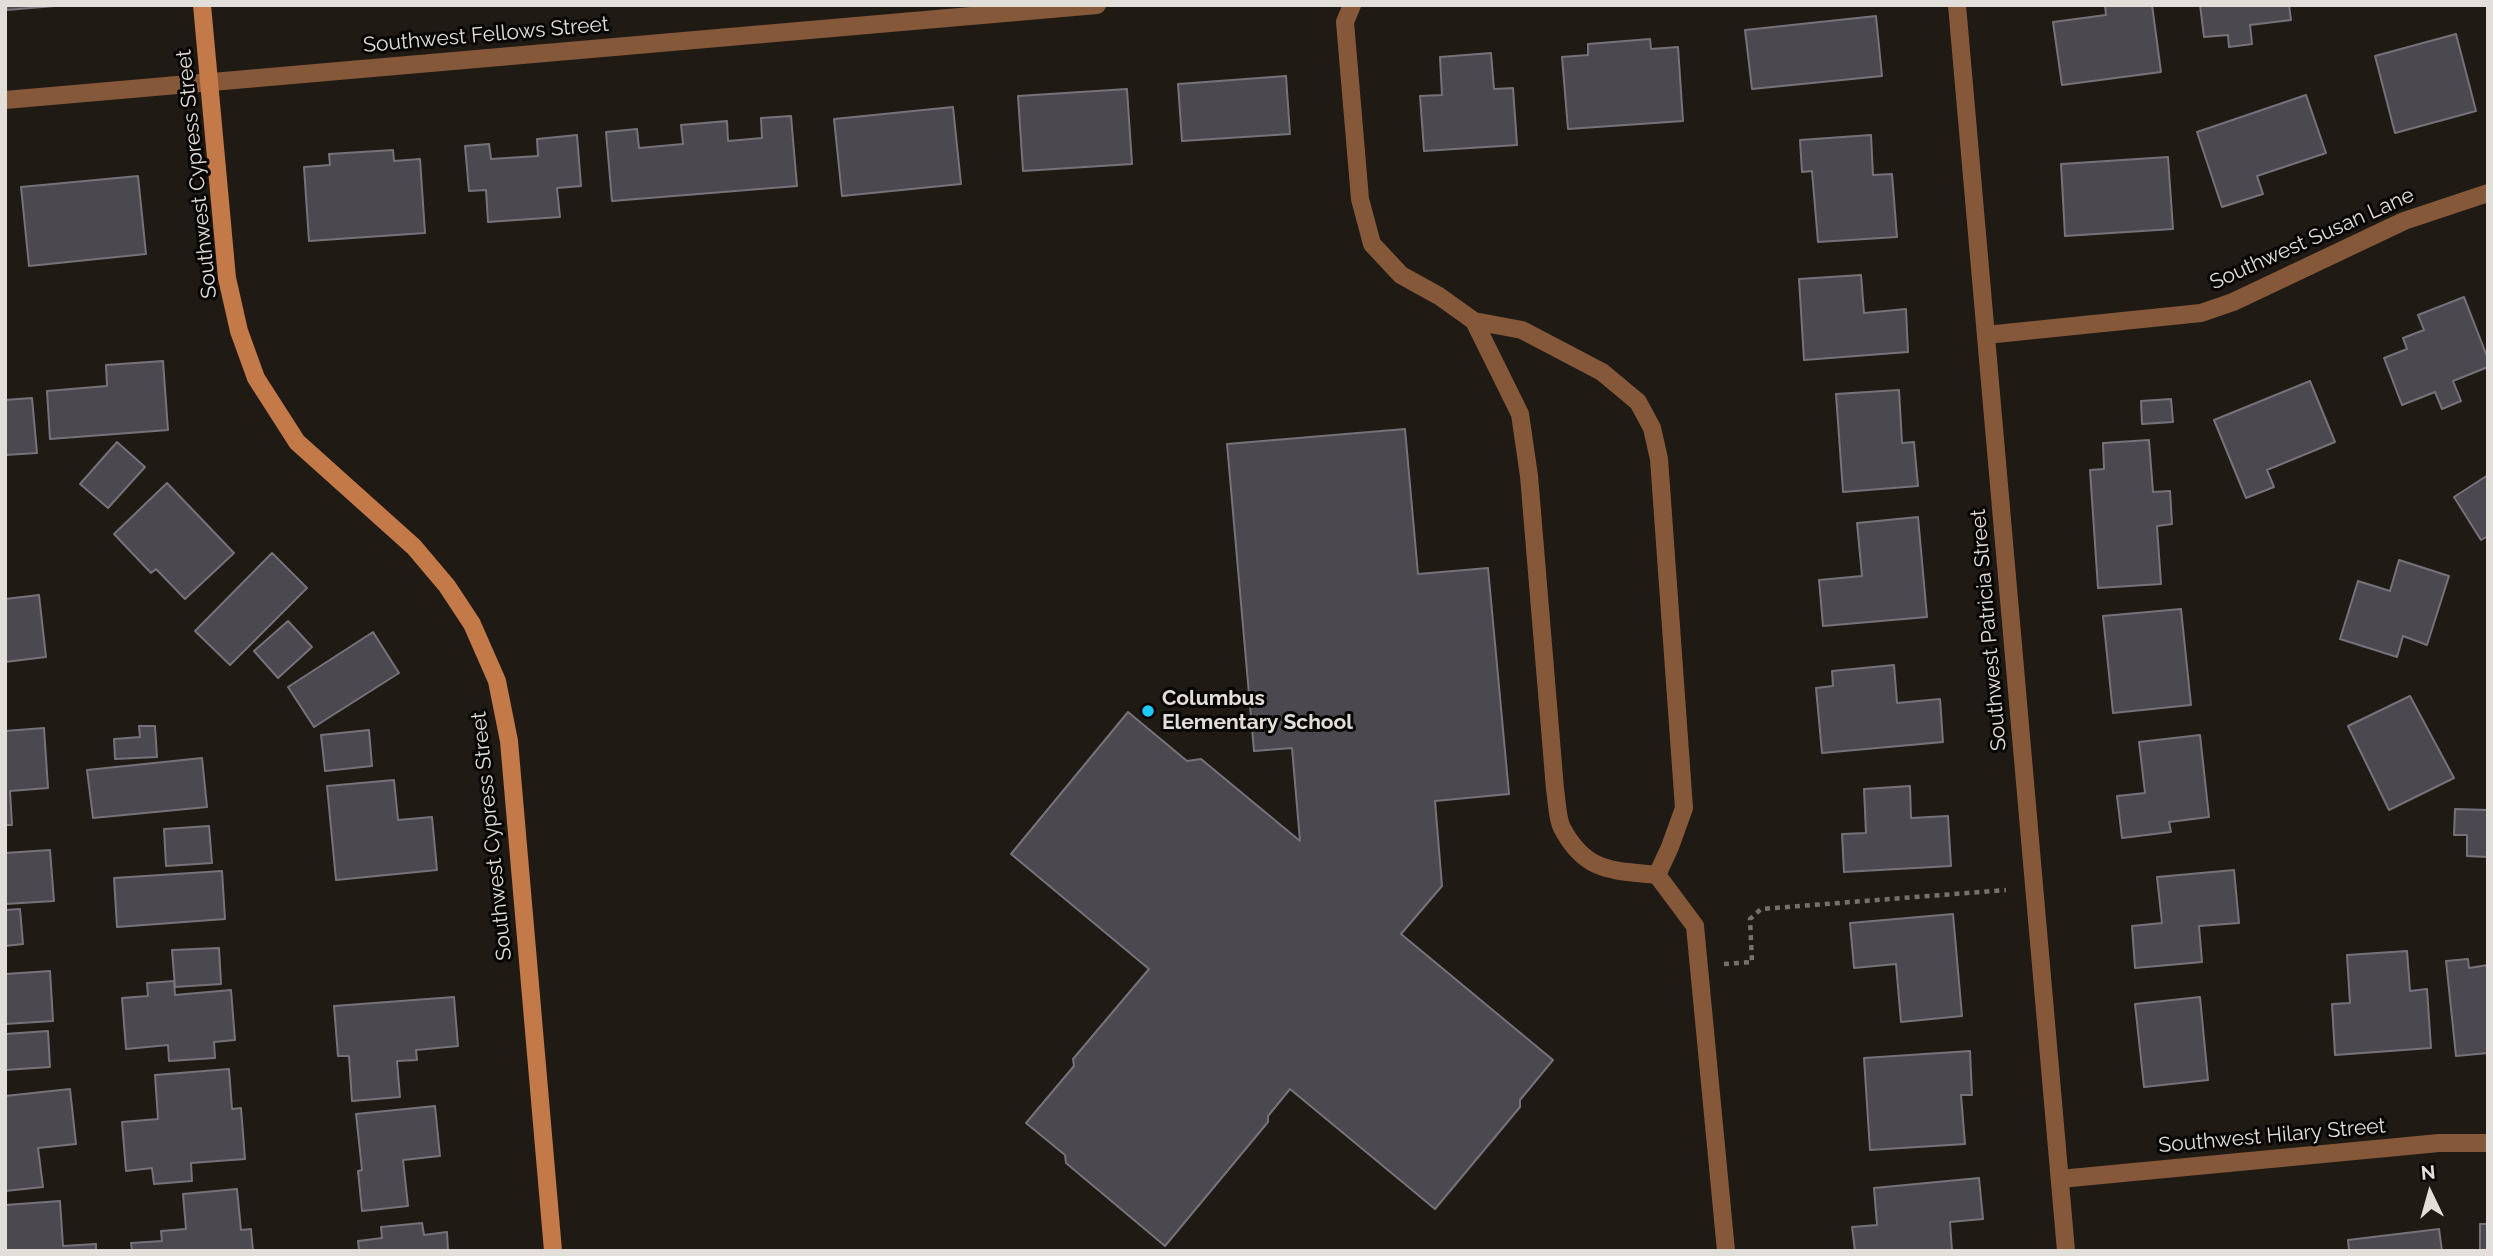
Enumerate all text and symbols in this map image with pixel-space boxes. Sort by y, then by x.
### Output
street label: Southwest Fellows Street [362,12,610,58]
street label: Southwest Cypress Street [171,48,223,300]
street label: Southwest Susan Lane [2206,183,2418,295]
street label: Southwest Patricia Street [1966,508,2012,752]
place label: Columbus Elementary School [1162,686,1353,736]
marker: Columbus Elementary School [1140,703,1156,719]
street label: Southwest Cypress Street [466,710,518,962]
street label: Southwest Hilary Street [2157,1114,2387,1158]
north arrow [2395,1158,2465,1228]
text: N [2420,1160,2436,1184]

